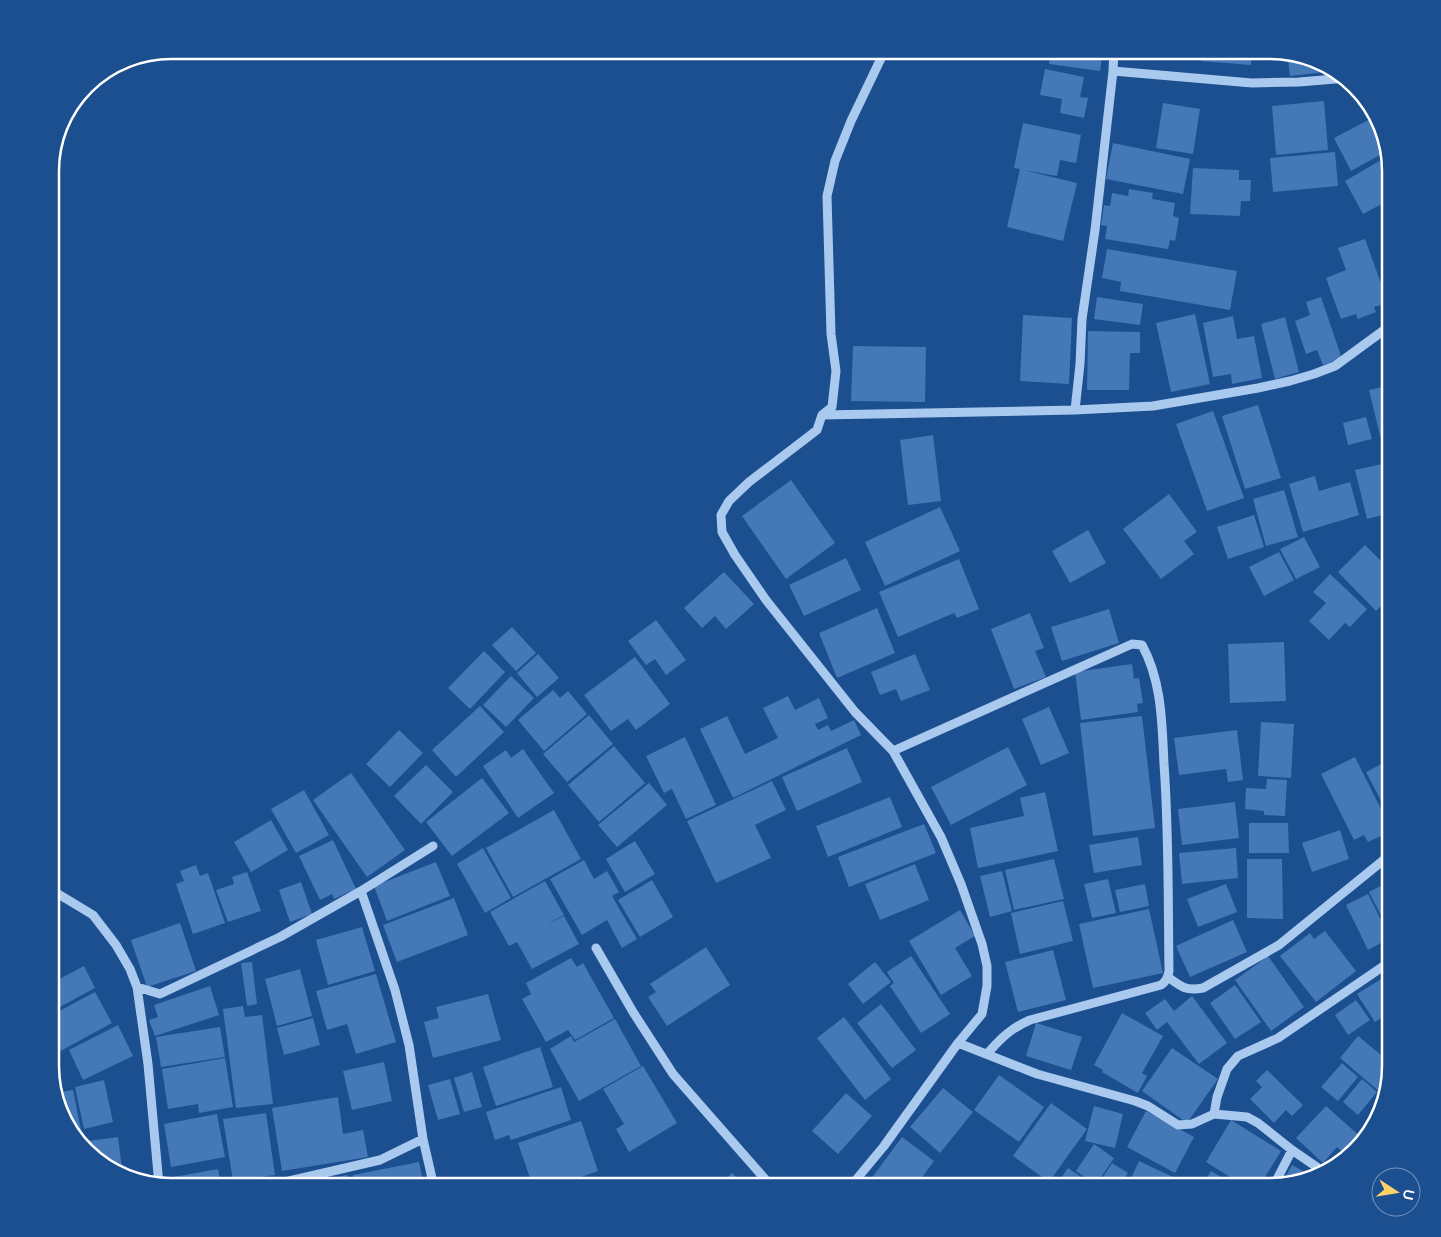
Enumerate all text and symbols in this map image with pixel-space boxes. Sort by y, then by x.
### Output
north arrow [1371,1167,1421,1217]
text: U [1399,1188,1418,1202]

